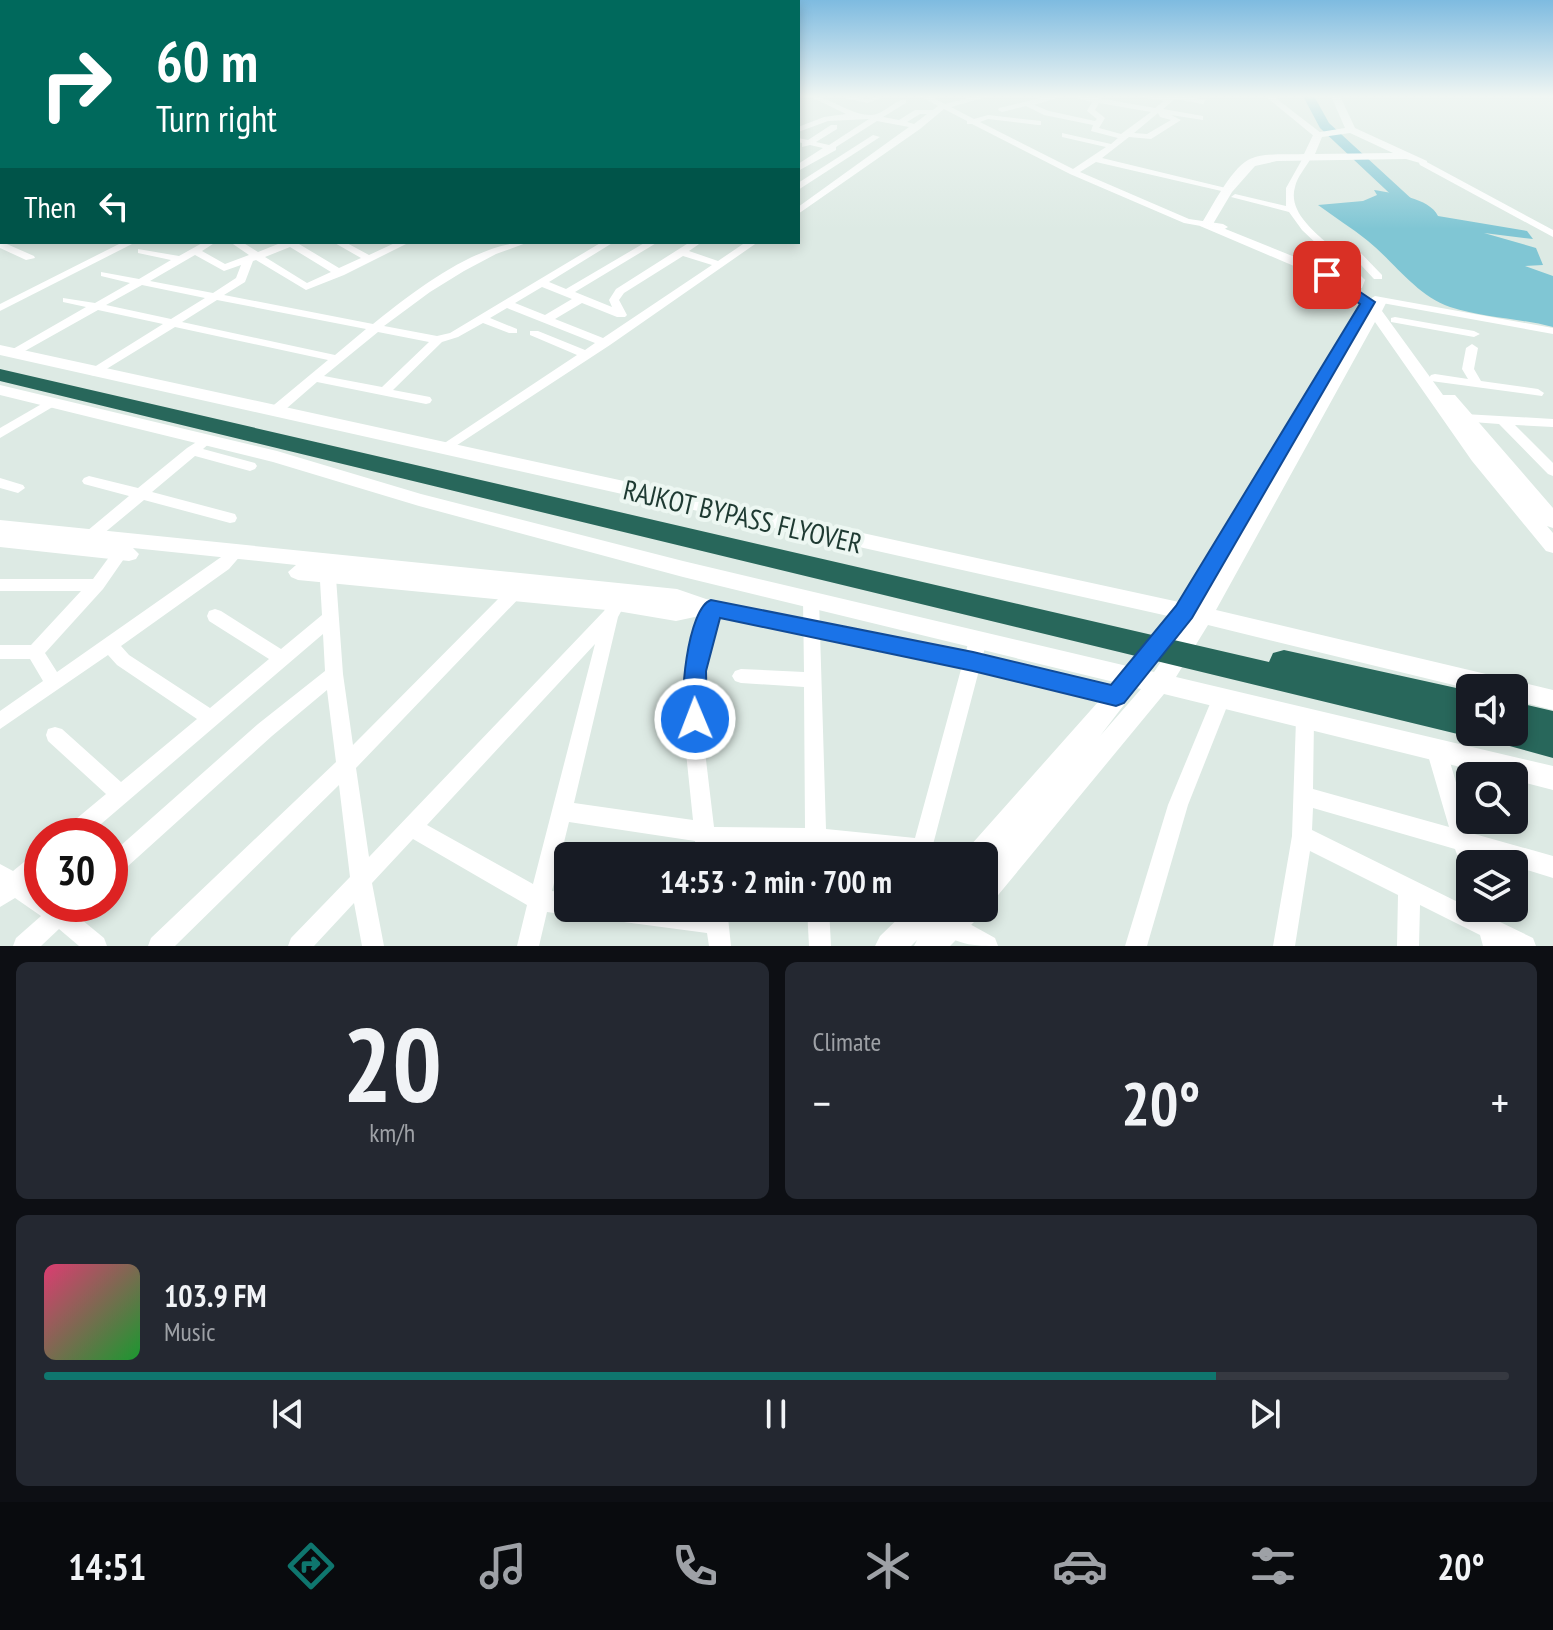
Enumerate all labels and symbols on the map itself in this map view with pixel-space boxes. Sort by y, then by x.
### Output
pin [1293,241,1361,309]
street label: RAJKOT BYPASS FLYOVER [620,471,866,561]
position arrow [653,677,737,761]
speed limit sign: 30 [24,818,128,922]

